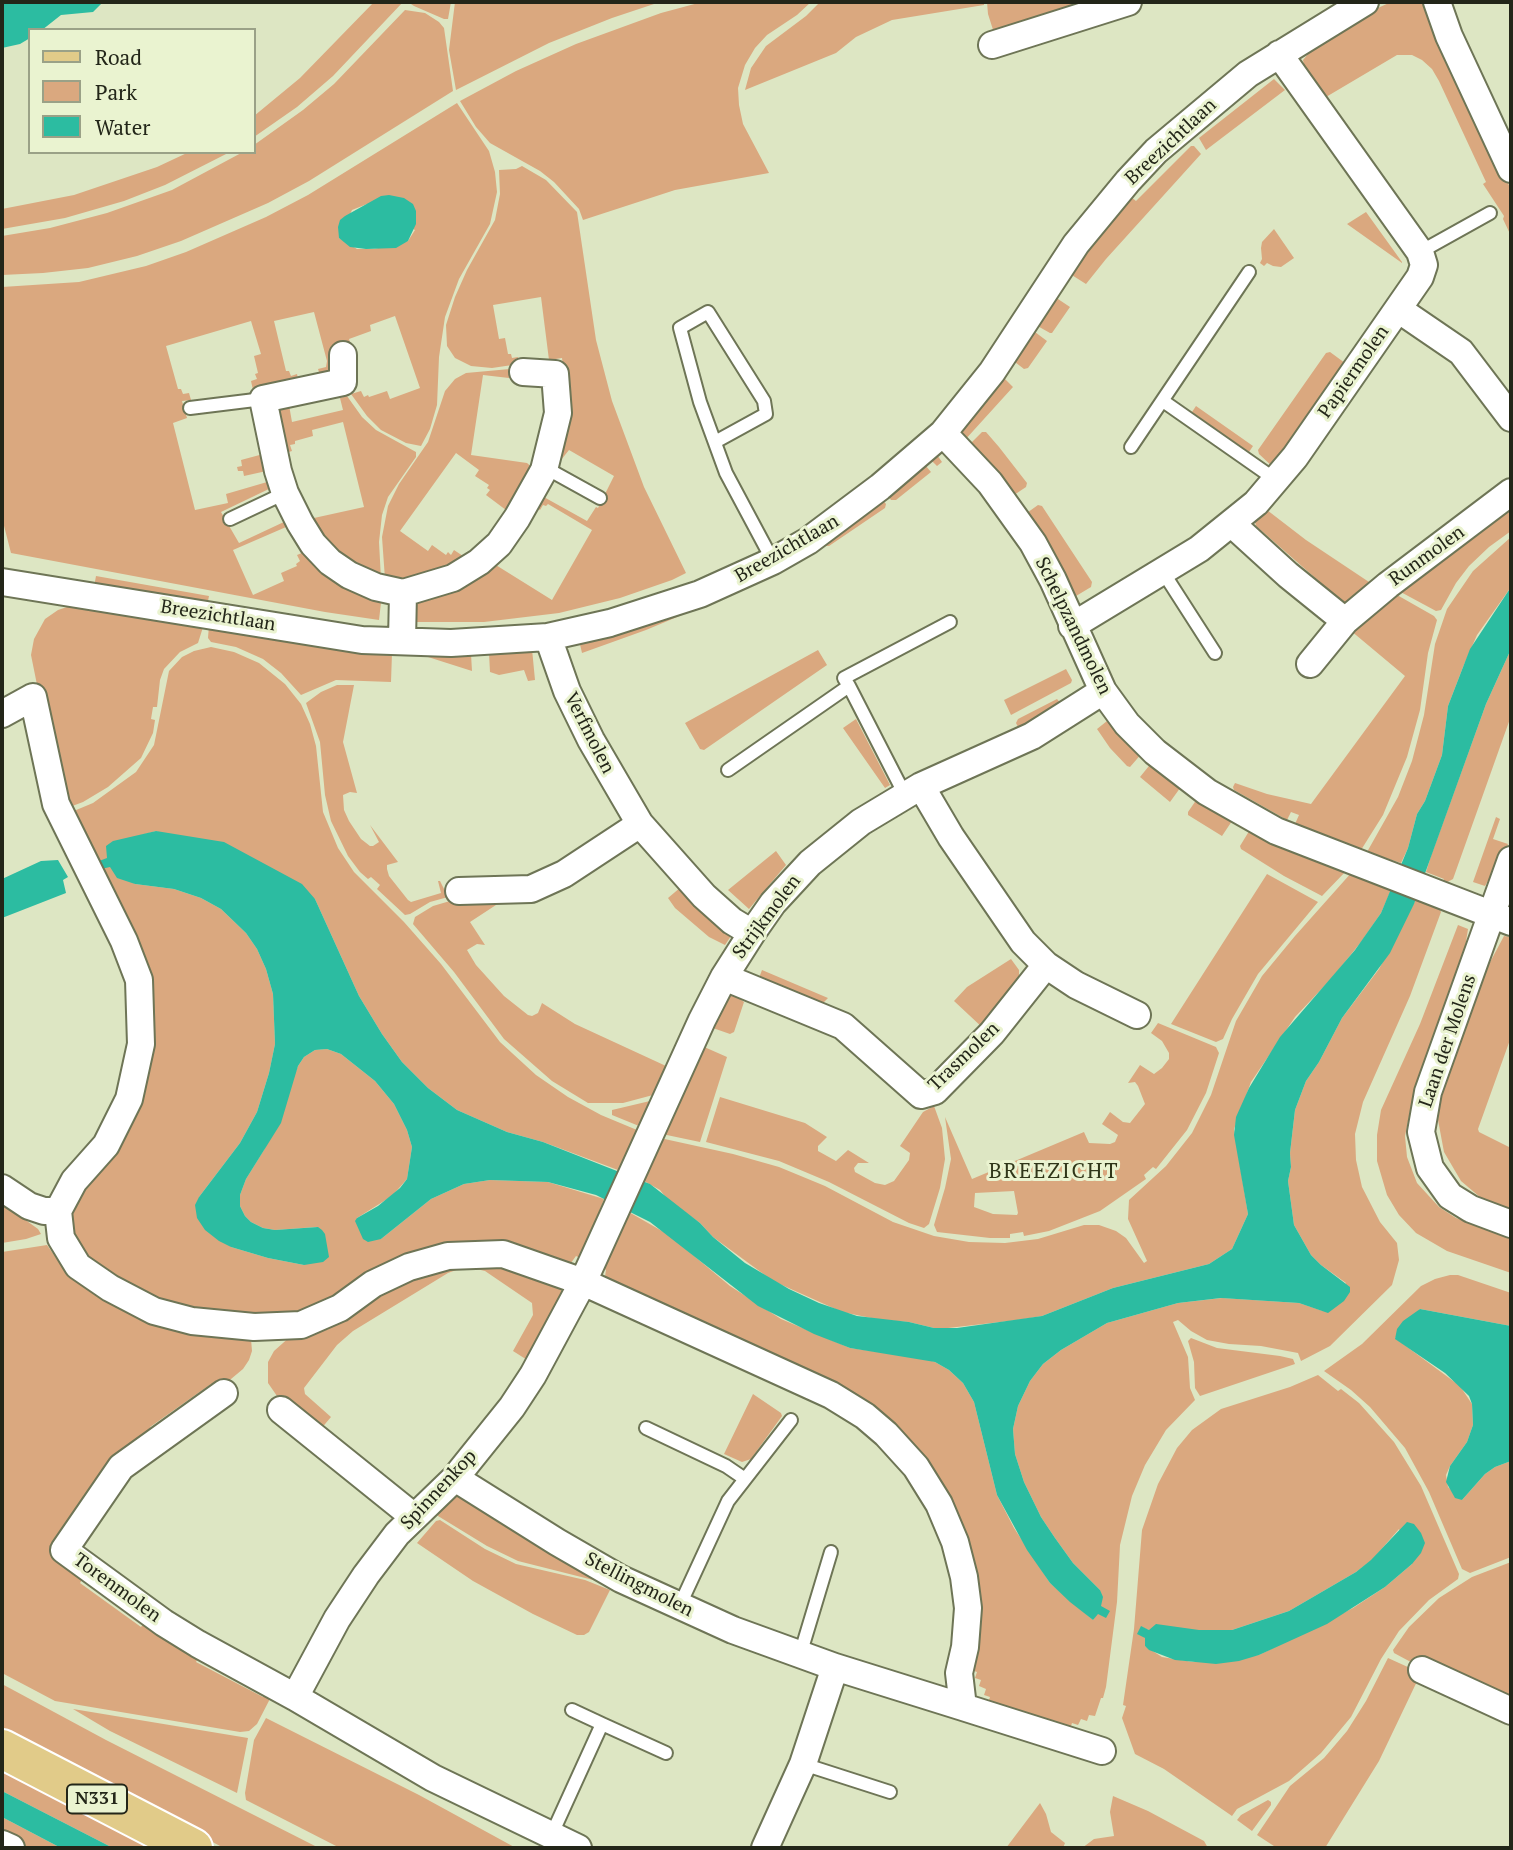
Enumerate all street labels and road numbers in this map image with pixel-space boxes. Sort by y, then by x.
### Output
street label: Breezichtlaan [1121,94,1221,190]
street label: Papiermolen [1314,321,1394,423]
street label: Breezichtlaan [731,510,843,588]
street label: Runmolen [1385,521,1469,591]
street label: Schelpzandmolen [1030,554,1116,698]
street label: Breezichtlaan [159,596,277,636]
street label: Verfmolen [559,689,619,777]
street label: Strijkmolen [728,871,806,963]
street label: Laan der Molens [1415,971,1481,1111]
street label: Trasmolen [924,1018,1004,1096]
street label: Spinnenkop [396,1445,482,1535]
street label: Stellingmolen [581,1548,697,1622]
street label: Torenmolen [69,1549,165,1627]
road number: N331 [67,1784,127,1814]

